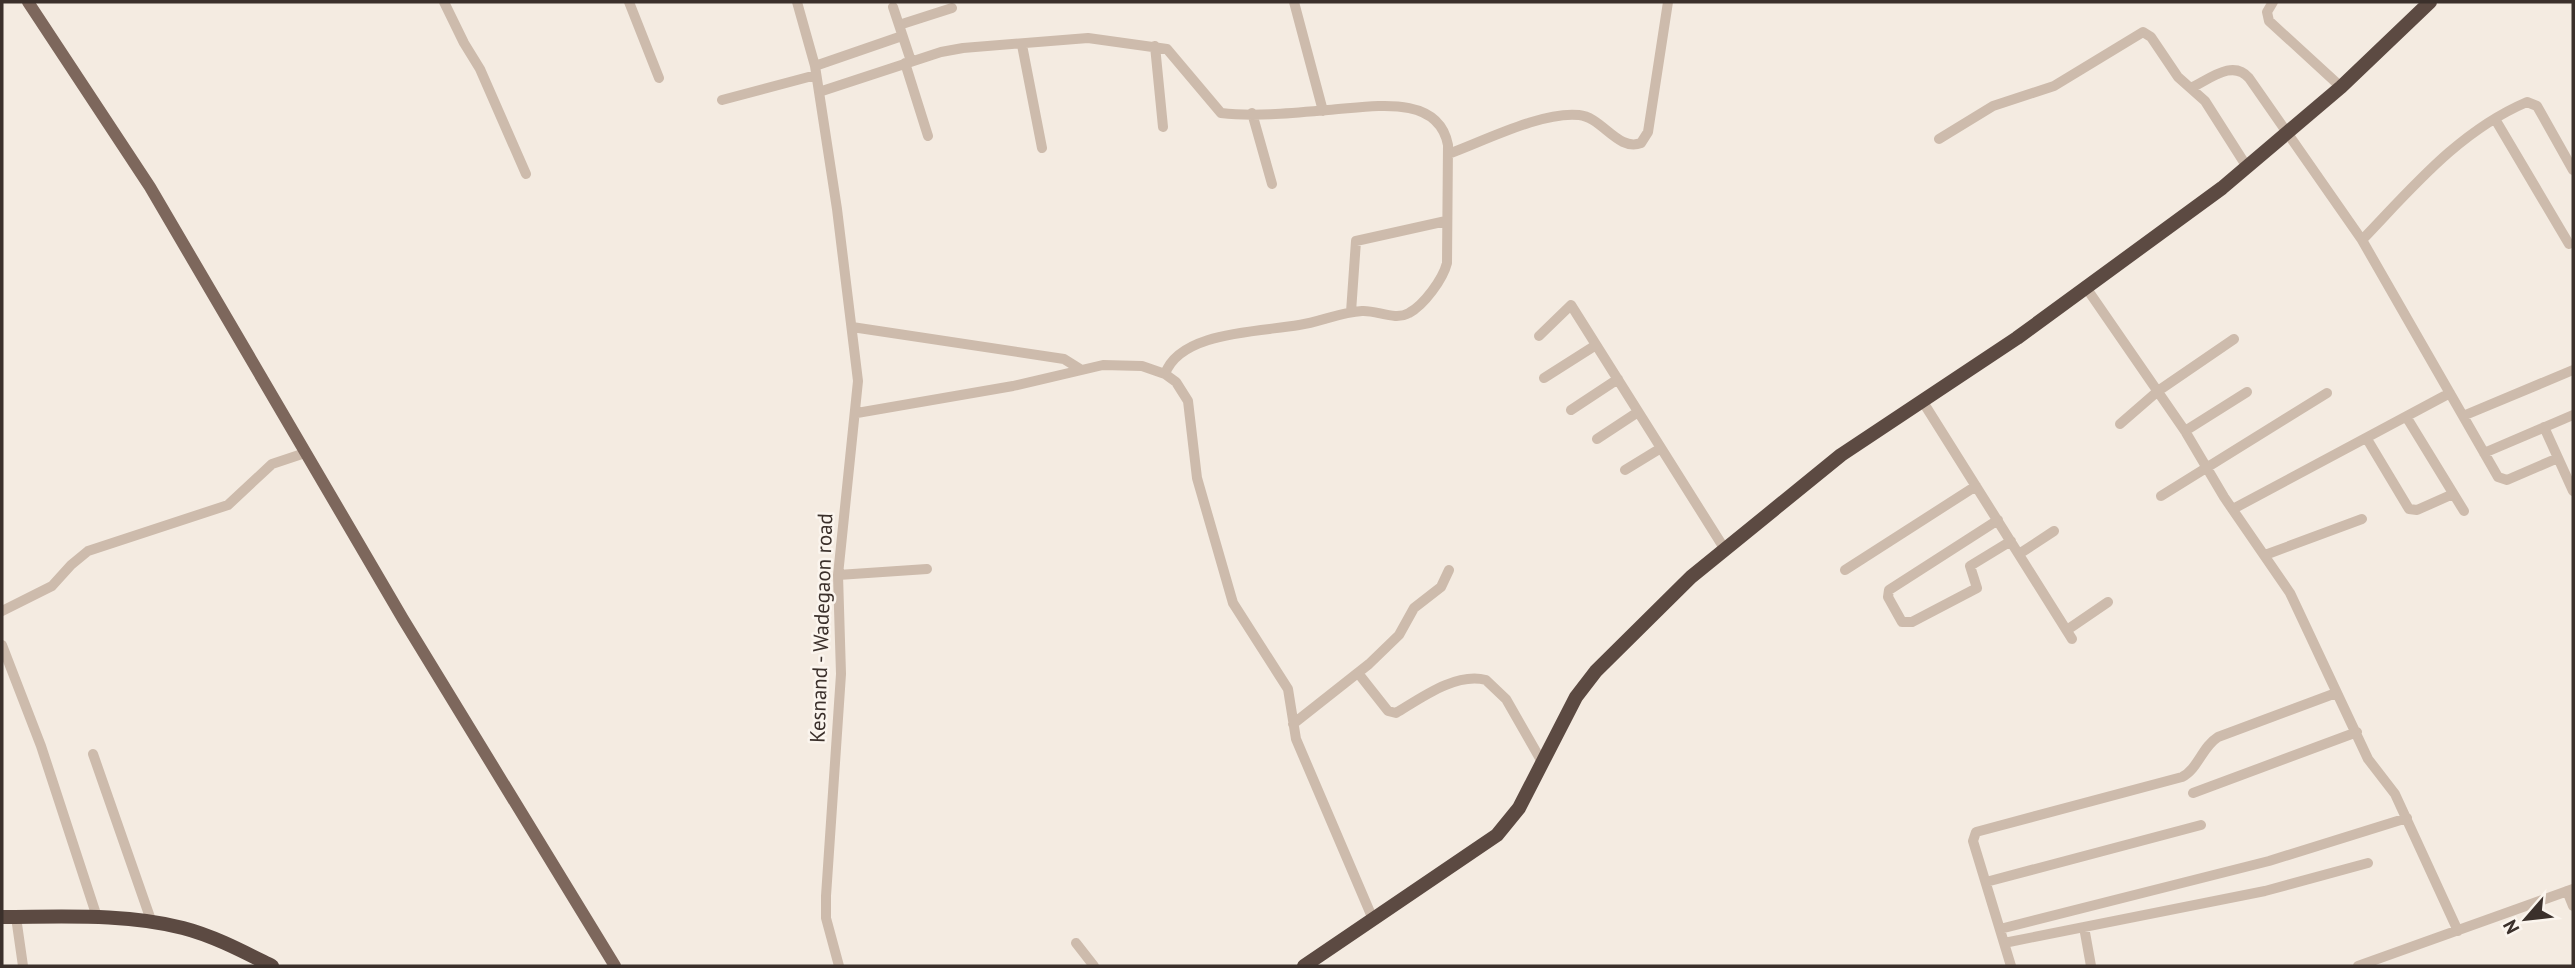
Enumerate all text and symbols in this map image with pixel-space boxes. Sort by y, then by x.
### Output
street label: Kesnand - Wadegaon road [803,513,839,743]
north arrow [2491,884,2561,954]
text: N [2497,916,2525,938]

